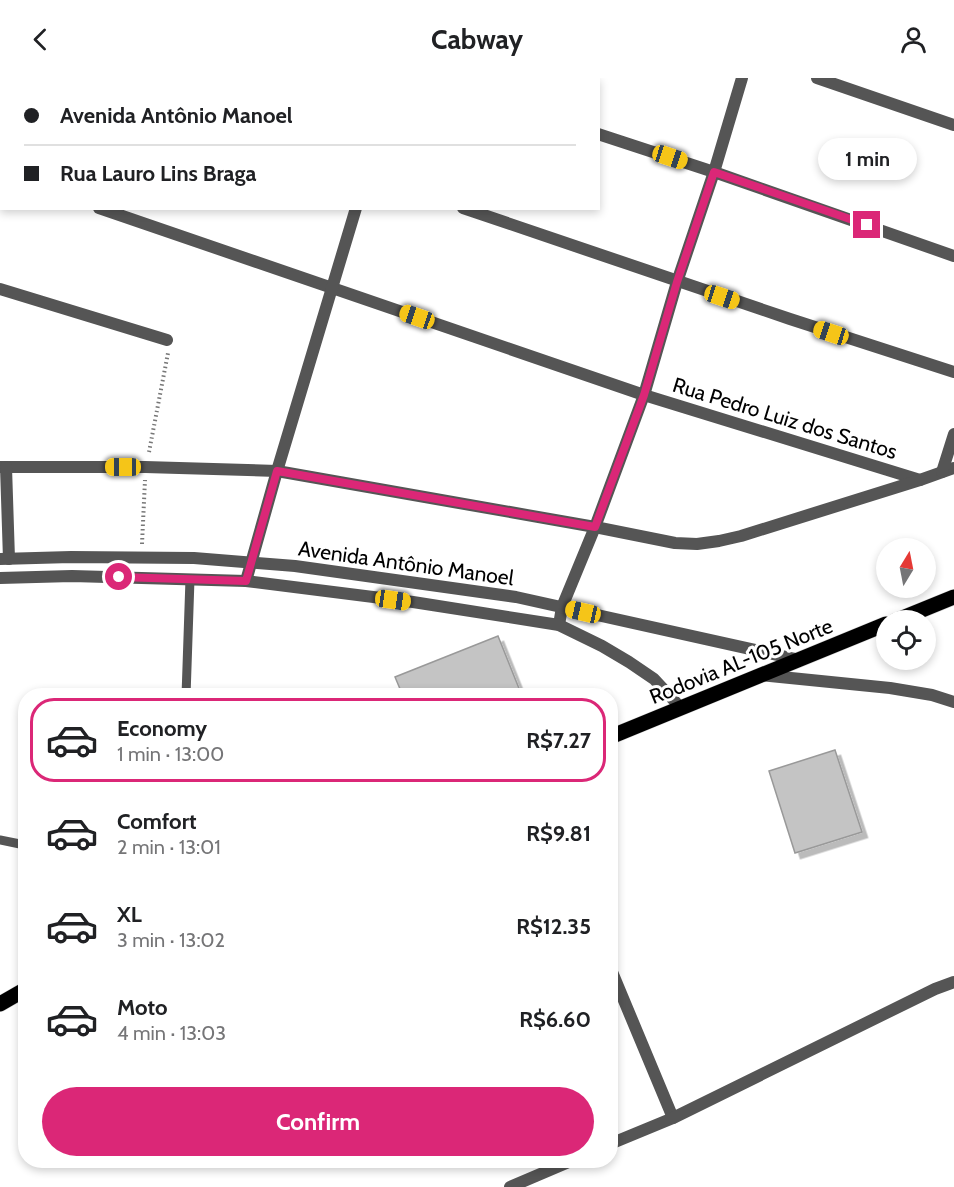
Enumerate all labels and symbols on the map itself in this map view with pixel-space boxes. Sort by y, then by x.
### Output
callout: 1 min [818,138,916,180]
car [650,143,690,171]
route end [853,211,880,238]
car [702,283,742,311]
car [397,303,437,331]
car [811,319,851,347]
street label: Rua Pedro Luiz dos Santos [670,372,900,464]
car [105,458,141,476]
street label: Avenida Antônio Manoel [297,536,515,591]
north arrow [876,538,936,598]
route start [105,563,132,590]
car [374,589,412,611]
car [563,599,603,625]
street label: Rodovia AL-105 Norte [646,613,836,709]

